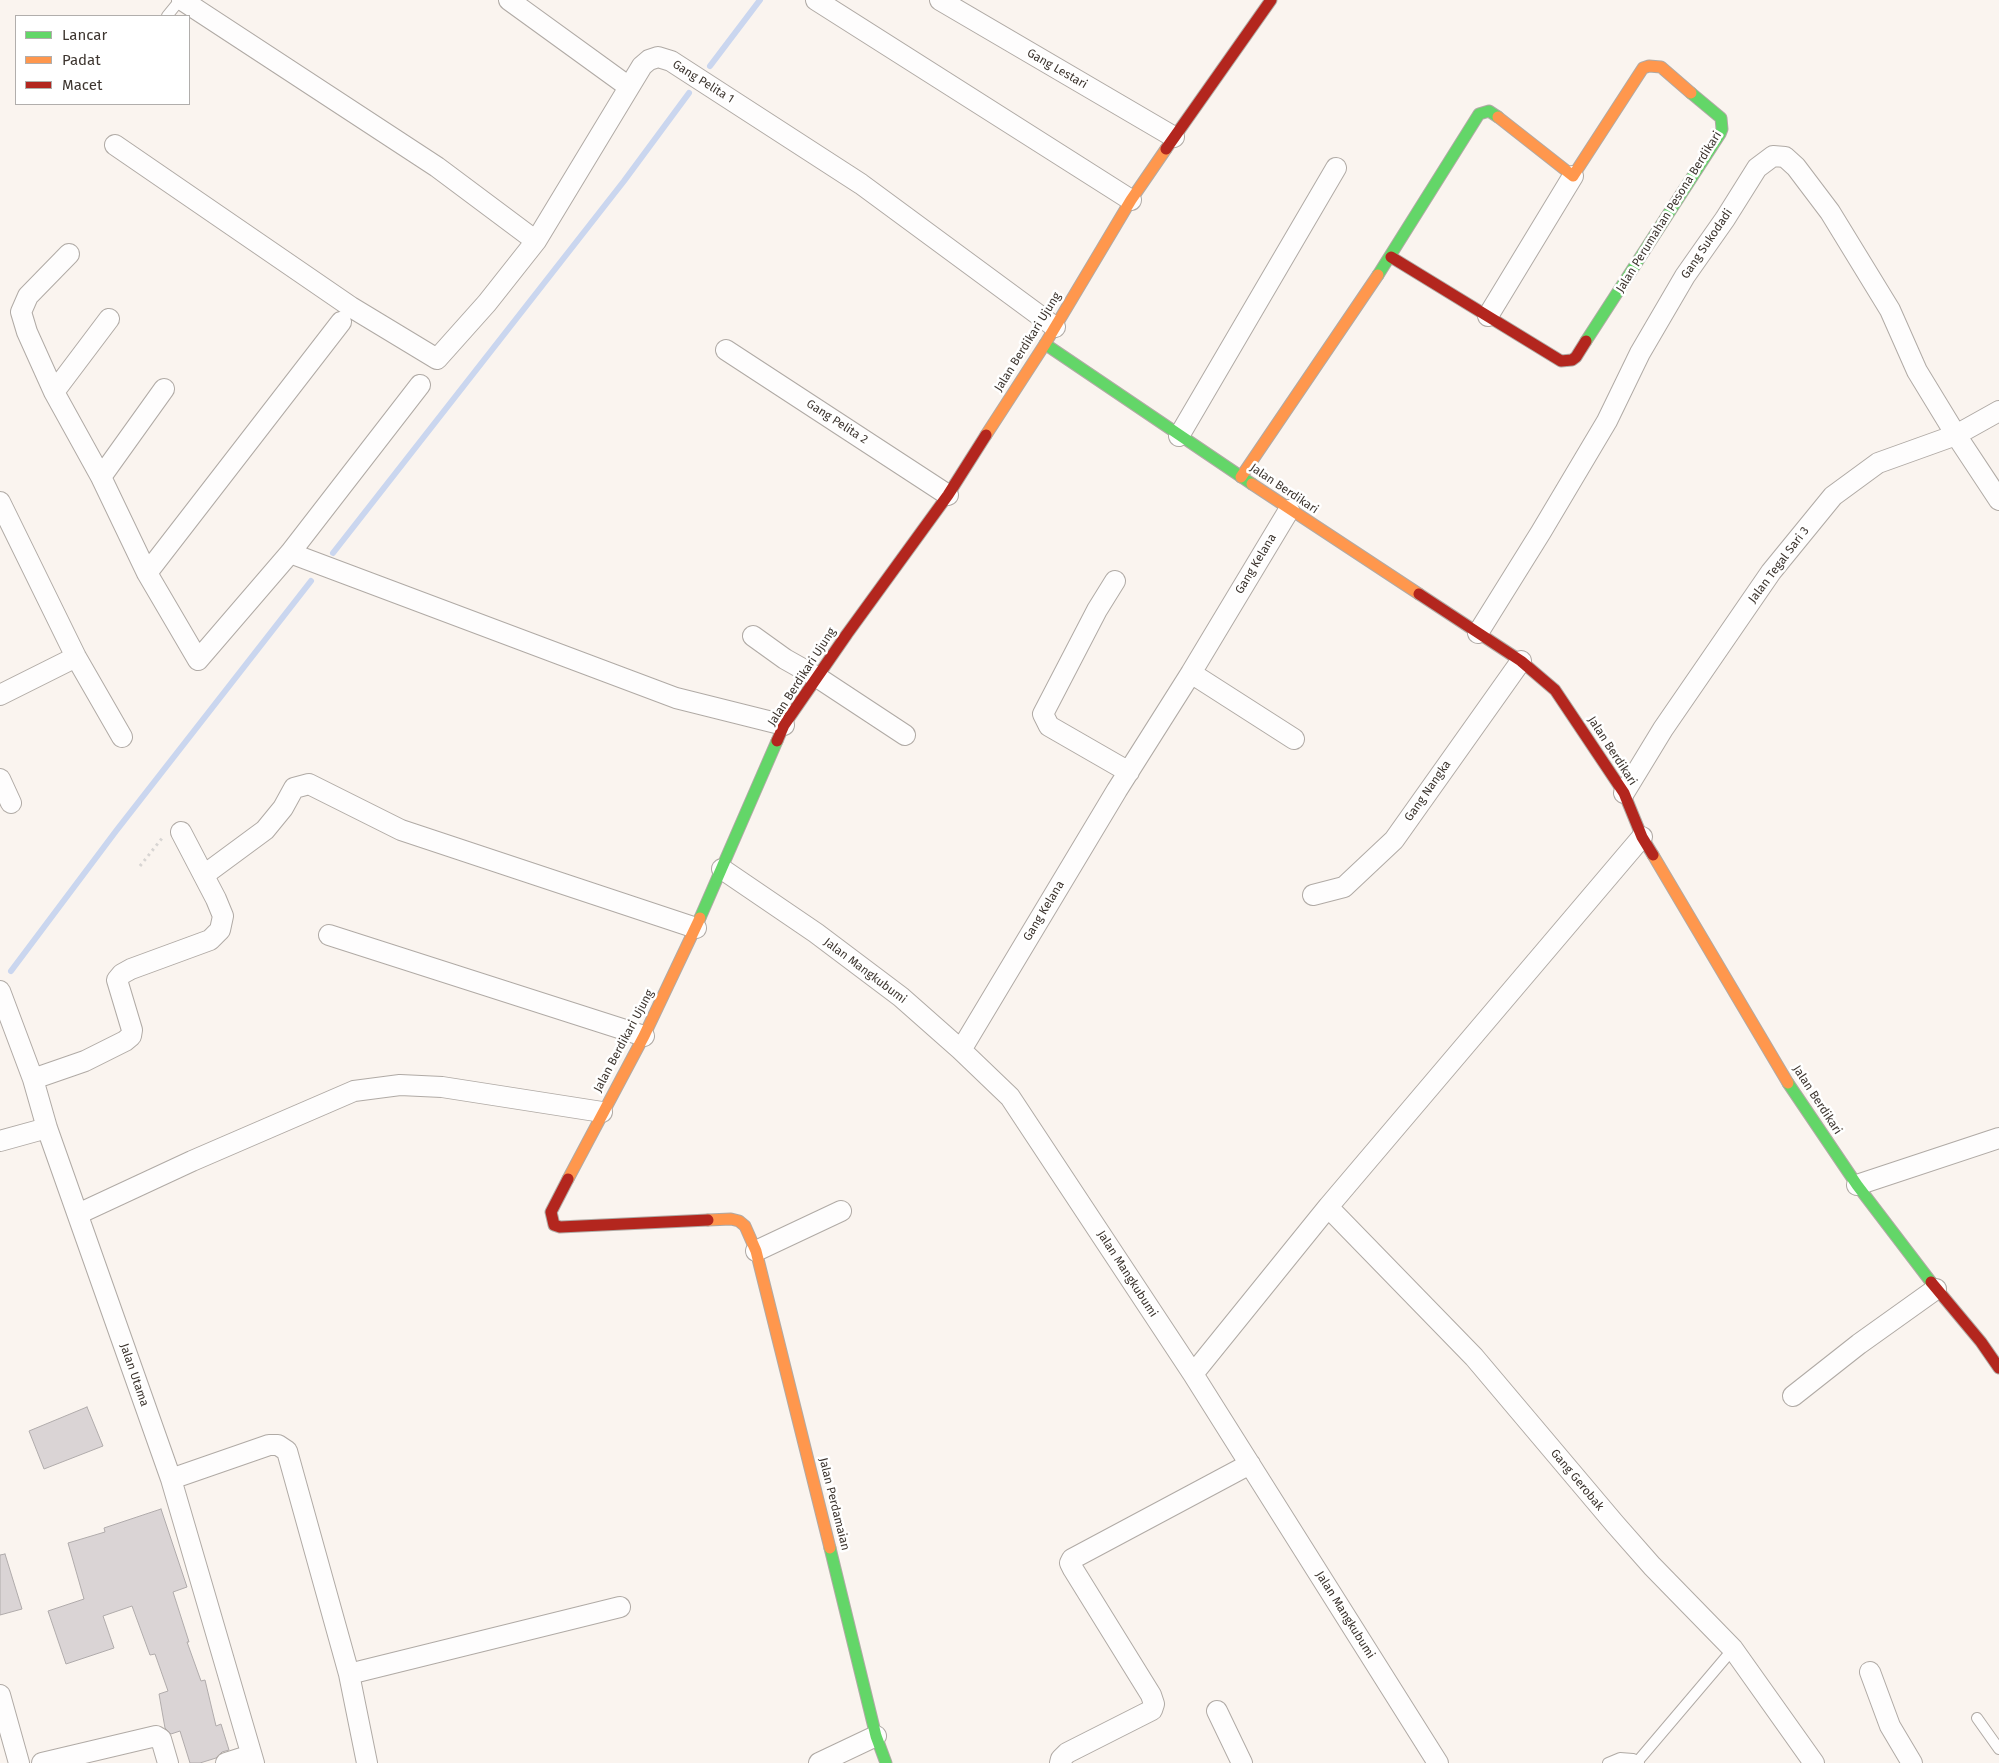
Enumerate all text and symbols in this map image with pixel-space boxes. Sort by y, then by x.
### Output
legend [15,15,190,105]
text: Lancar [62,26,107,44]
street label: Gang Lestari [1024,46,1090,92]
text: Padat [62,51,101,69]
street label: Gang Pelita 1 [670,57,736,107]
text: Macet [62,76,102,94]
street label: Jalan Perumahan Pesona Berdikari [1613,129,1725,295]
street label: Gang Sukodadi [1678,206,1736,282]
street label: Jalan Berdikari Ujung [992,290,1064,394]
street label: Gang Pelita 2 [804,397,870,447]
street label: Jalan Berdikari [1247,461,1321,517]
street label: Jalan Tegal Sari 3 [1746,524,1812,606]
street label: Gang Kelana [1232,531,1280,597]
street label: Jalan Berdikari Ujung [765,625,839,729]
street label: Jalan Berdikari [1584,714,1640,788]
street label: Gang Nangka [1402,758,1454,824]
street label: Gang Kelana [1020,878,1068,944]
street label: Jalan Mangkubumi [821,935,909,1007]
street label: Jalan Berdikari Ujung [591,987,657,1095]
street label: Jalan Berdikari [1789,1063,1845,1137]
street label: Jalan Mangkubumi [1094,1228,1160,1320]
street label: Jalan Utama [116,1342,152,1408]
street label: Gang Gerobak [1547,1446,1607,1514]
street label: Jalan Perdamaian [816,1456,852,1552]
street label: Jalan Mangkubumi [1312,1569,1378,1661]

